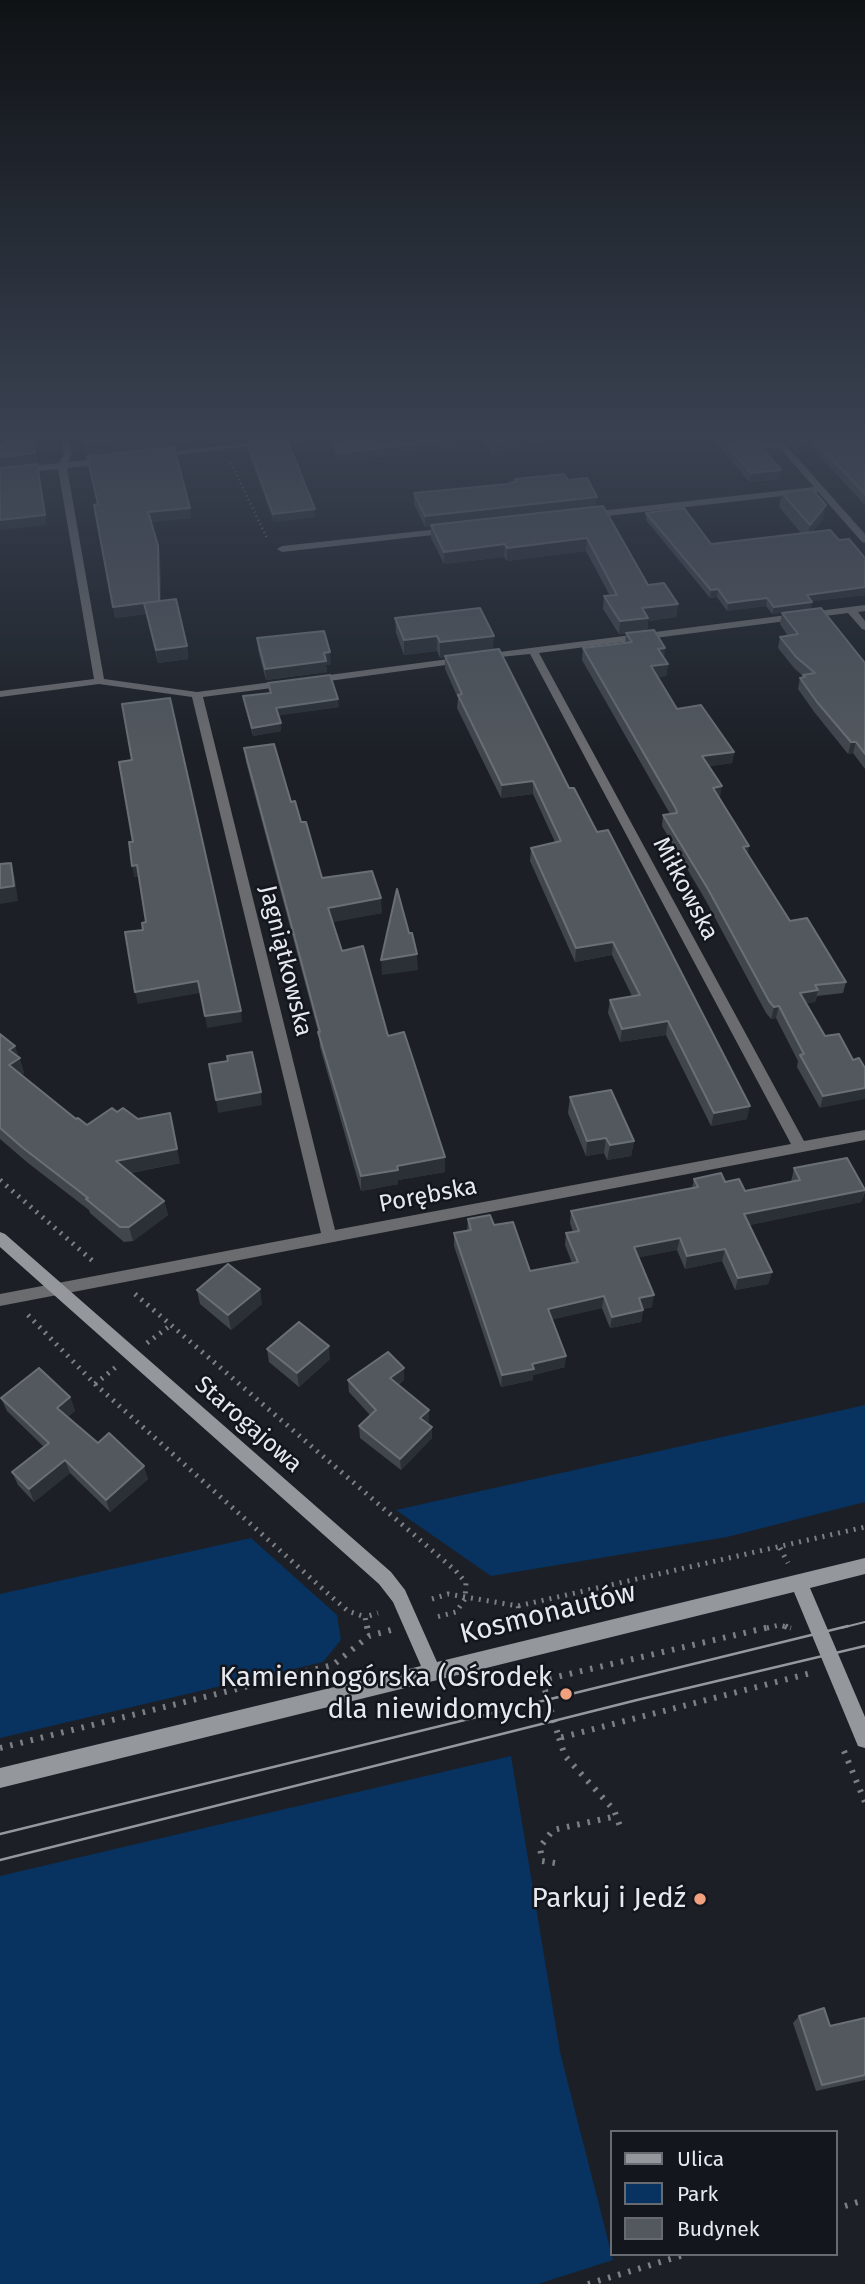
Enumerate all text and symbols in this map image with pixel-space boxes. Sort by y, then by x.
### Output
street label: Miłkowska [646,833,724,945]
street label: Jagniątkowska [252,882,318,1040]
street label: Porębska [377,1172,479,1220]
street label: Starogajowa [188,1371,308,1479]
street label: Kosmonautów [457,1576,639,1652]
place label: Kamiennogórska (Ośrodek dla niewidomych) [219,1661,552,1727]
marker: Kamiennogórska (Ośrodek dla niewidomych) [558,1686,574,1702]
place label: Parkuj i Jedź [531,1882,686,1916]
marker: Parkuj i Jedź [692,1891,708,1907]
legend [610,2130,837,2256]
text: Ulica [677,2146,724,2172]
text: Park [677,2181,718,2207]
text: Budynek [677,2216,759,2242]

